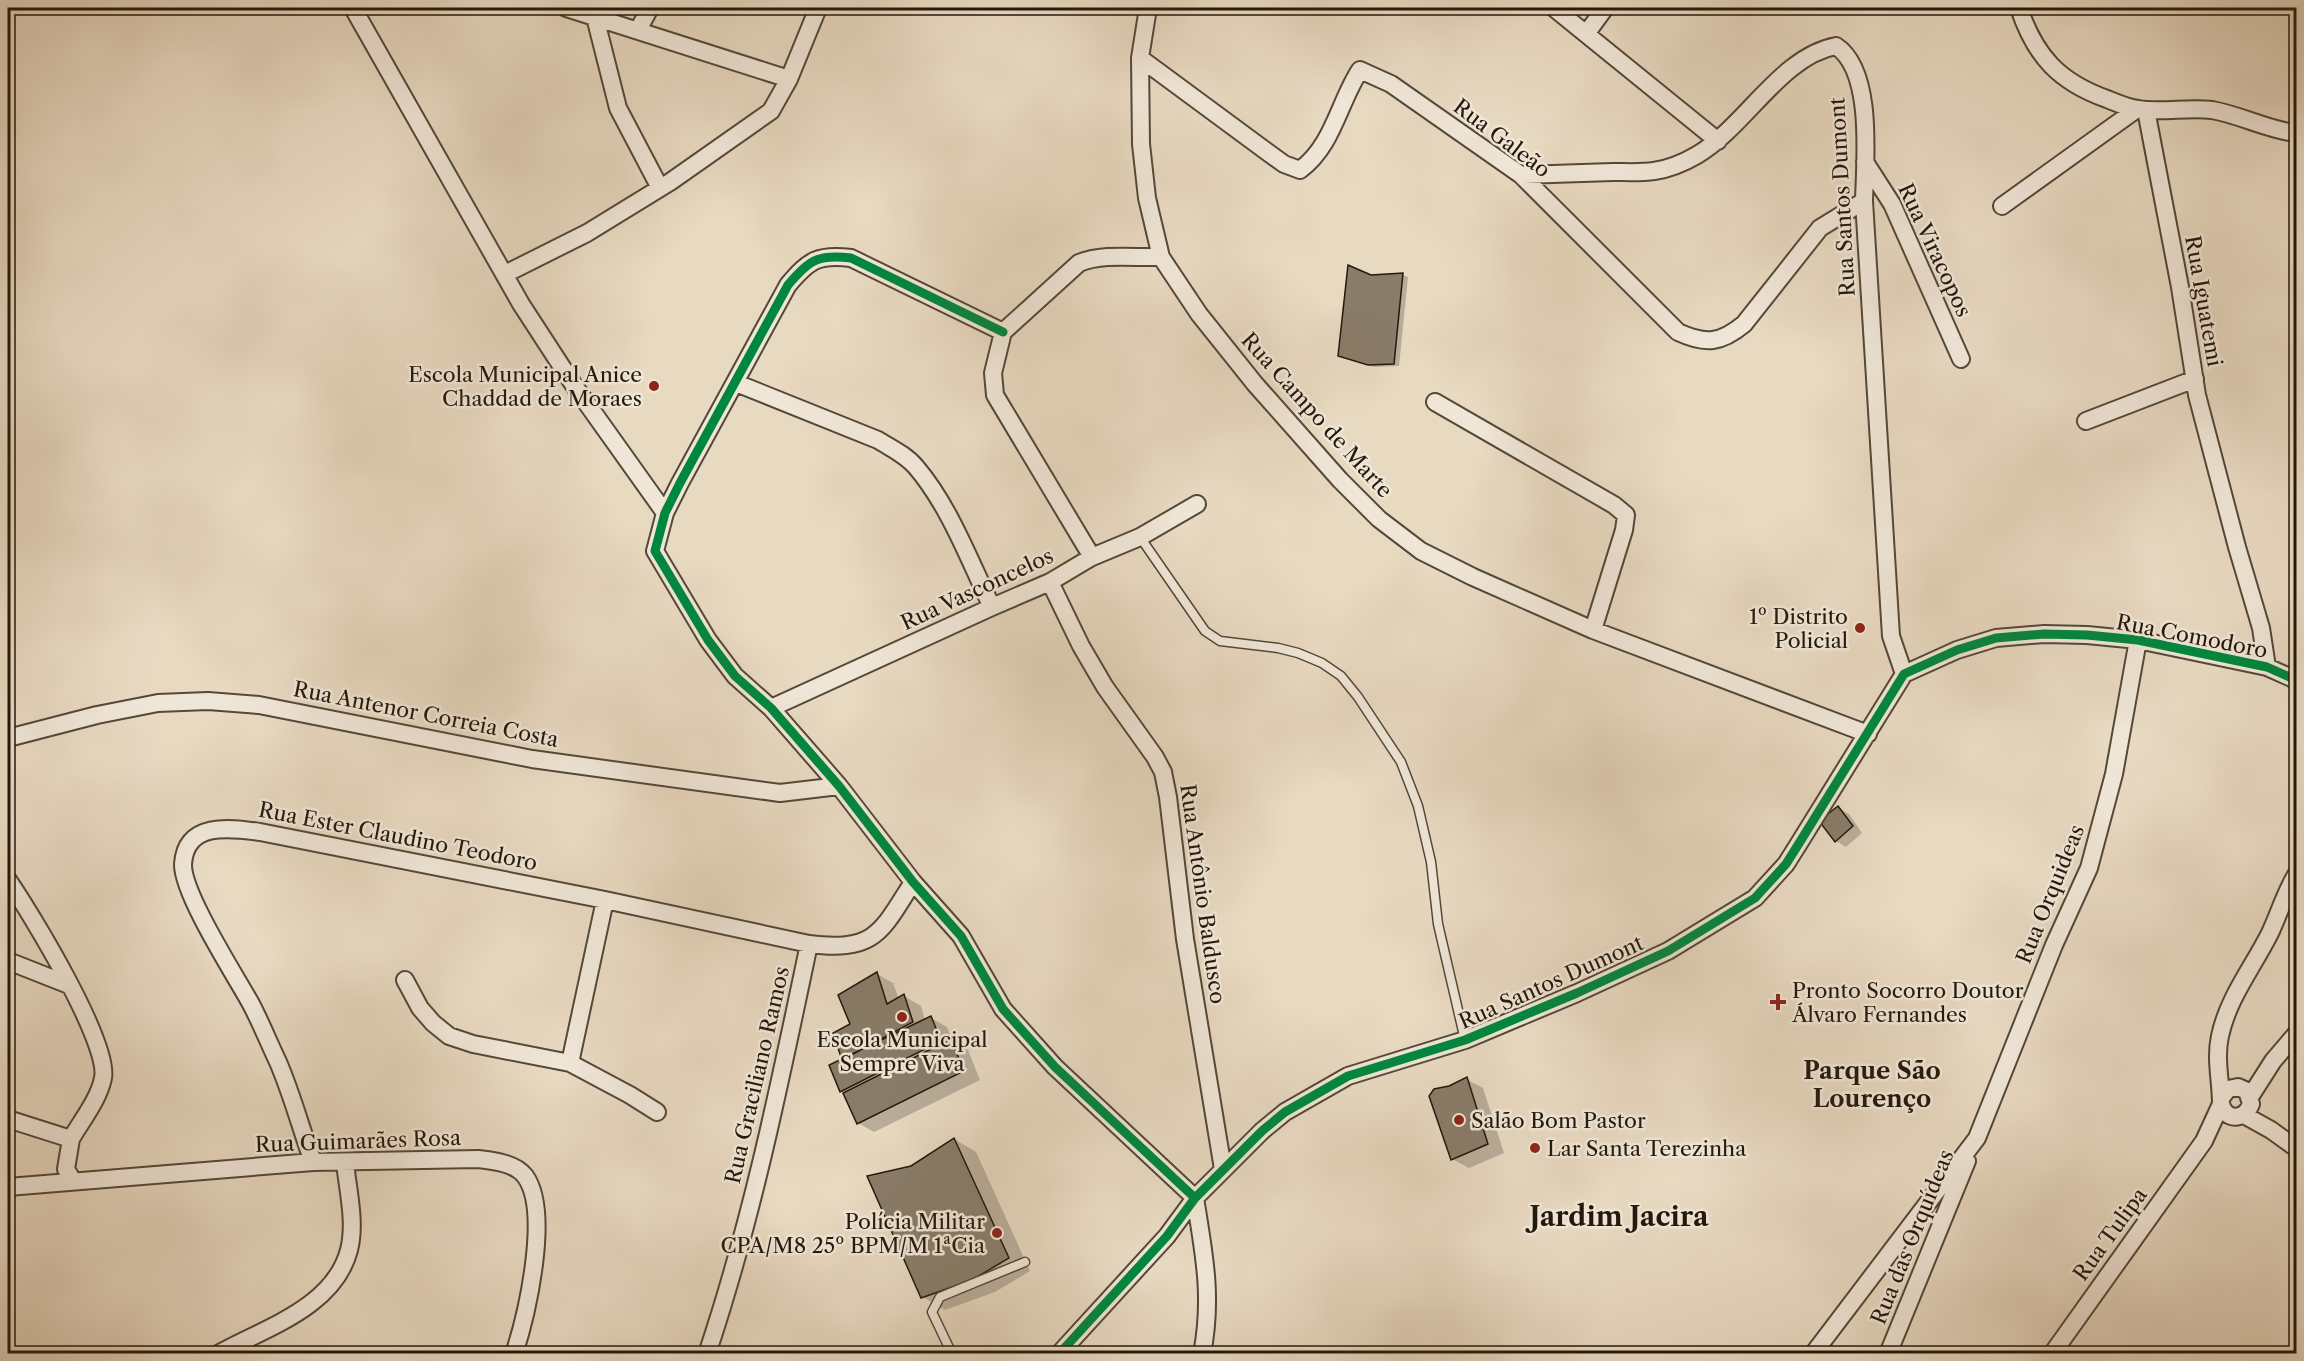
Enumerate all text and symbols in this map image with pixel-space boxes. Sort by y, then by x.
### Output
street label: Rua Galeão [1449,94,1555,182]
street label: Rua Santos Dumont [1824,96,1860,297]
street label: Rua Viracopos [1893,179,1977,321]
street label: Rua Iguatemi [2180,234,2228,368]
street label: Rua Campo de Marte [1236,327,1398,503]
place label: Escola Municipal Anice Chaddad de Moraes [408,362,642,411]
marker: Escola Municipal Anice Chaddad de Moraes [647,379,661,393]
street label: Rua Vasconcelos [897,543,1057,635]
place label: 1º Distrito Policial [1749,604,1848,653]
street label: Rua Comodoro [2114,609,2270,663]
marker: 1º Distrito Policial [1853,621,1867,635]
street label: Rua Antenor Correia Costa [291,676,562,752]
street label: Rua Antônio Baldusco [1175,783,1231,1005]
street label: Rua Ester Claudino Teodoro [256,797,540,875]
street label: Rua Orquideas [2011,821,2089,967]
street label: Rua Santos Dumont [1455,930,1648,1034]
street label: Rua Graciliano Ramos [720,964,794,1186]
place label: Pronto Socorro Doutor Álvaro Fernandes [1791,978,2024,1027]
marker: Pronto Socorro Doutor Álvaro Fernandes [1769,993,1787,1011]
marker: Escola Municipal Sempre Viva [895,1010,909,1024]
place label: Escola Municipal Sempre Viva [816,1027,988,1076]
district label: Parque São Lourenço [1803,1056,1941,1113]
place label: Salão Bom Pastor [1471,1108,1646,1133]
marker: Salão Bom Pastor [1452,1113,1466,1127]
street label: Rua Guimarães Rosa [255,1125,462,1157]
place label: Lar Santa Terezinha [1547,1136,1747,1161]
marker: Lar Santa Terezinha [1528,1141,1542,1155]
street label: Rua das Orquídeas [1866,1146,1958,1328]
street label: Rua Tulipa [2068,1182,2153,1285]
district label: Jardim Jacira [1524,1200,1709,1233]
place label: Polícia Militar CPA/M8 25º BPM/M 1ªCia [720,1209,986,1258]
marker: Polícia Militar CPA/M8 25º BPM/M 1ªCia [990,1226,1004,1240]

